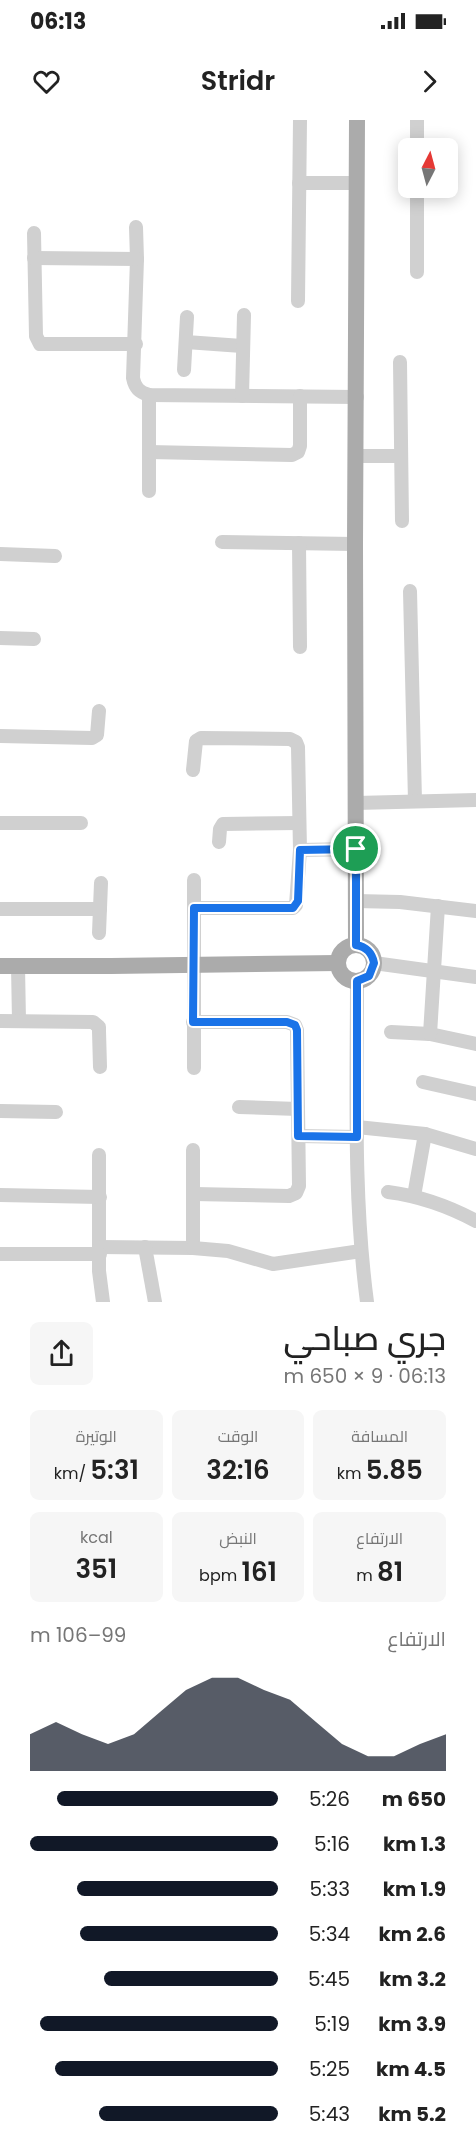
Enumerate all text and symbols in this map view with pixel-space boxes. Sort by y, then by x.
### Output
text: 06:13 [30,6,86,37]
text: Stridr [201,62,275,99]
icon: heart [30,65,63,98]
icon: forward [413,65,446,98]
north arrow [398,138,458,198]
map controls [398,138,458,198]
pin [330,823,381,874]
icon: arrive [339,832,372,865]
text: جري صباحي [283,1315,446,1362]
button: share [30,1322,93,1385]
text: 06:13 · 9 × 650 m [283,1362,446,1390]
text: الوتيرة [76,1425,117,1448]
text: الوقت [218,1425,258,1448]
text: المسافة [351,1425,408,1448]
text: 5:31 [90,1452,139,1488]
text: 32:16 [206,1452,270,1488]
text: 5.85 [366,1452,423,1488]
text: /km [54,1462,90,1485]
text: km [337,1462,366,1485]
text: kcal [80,1526,113,1549]
text: النبض [219,1527,257,1550]
text: الارتفاع [356,1527,403,1550]
text: 351 [75,1551,117,1587]
text: 161 [241,1554,277,1590]
text: 81 [377,1554,403,1590]
text: bpm [199,1564,241,1587]
text: m [356,1564,377,1587]
text: 99–106 m [30,1621,126,1649]
text: الارتفاع [387,1625,446,1653]
text: 5:26 [309,1785,350,1813]
text: 650 m [382,1785,446,1813]
text: 5:16 [314,1830,350,1858]
text: 1.3 km [383,1830,446,1858]
text: 5:33 [310,1875,350,1903]
text: 1.9 km [383,1875,446,1903]
text: 5:34 [309,1920,350,1948]
text: 2.6 km [378,1920,446,1948]
text: 5:45 [308,1965,350,1993]
text: 3.2 km [379,1965,446,1993]
text: 5:19 [314,2010,350,2038]
text: 3.9 km [378,2010,446,2038]
text: 5:25 [309,2055,350,2083]
text: 4.5 km [376,2055,446,2083]
text: 5:43 [309,2100,350,2128]
text: 5.2 km [378,2100,446,2128]

